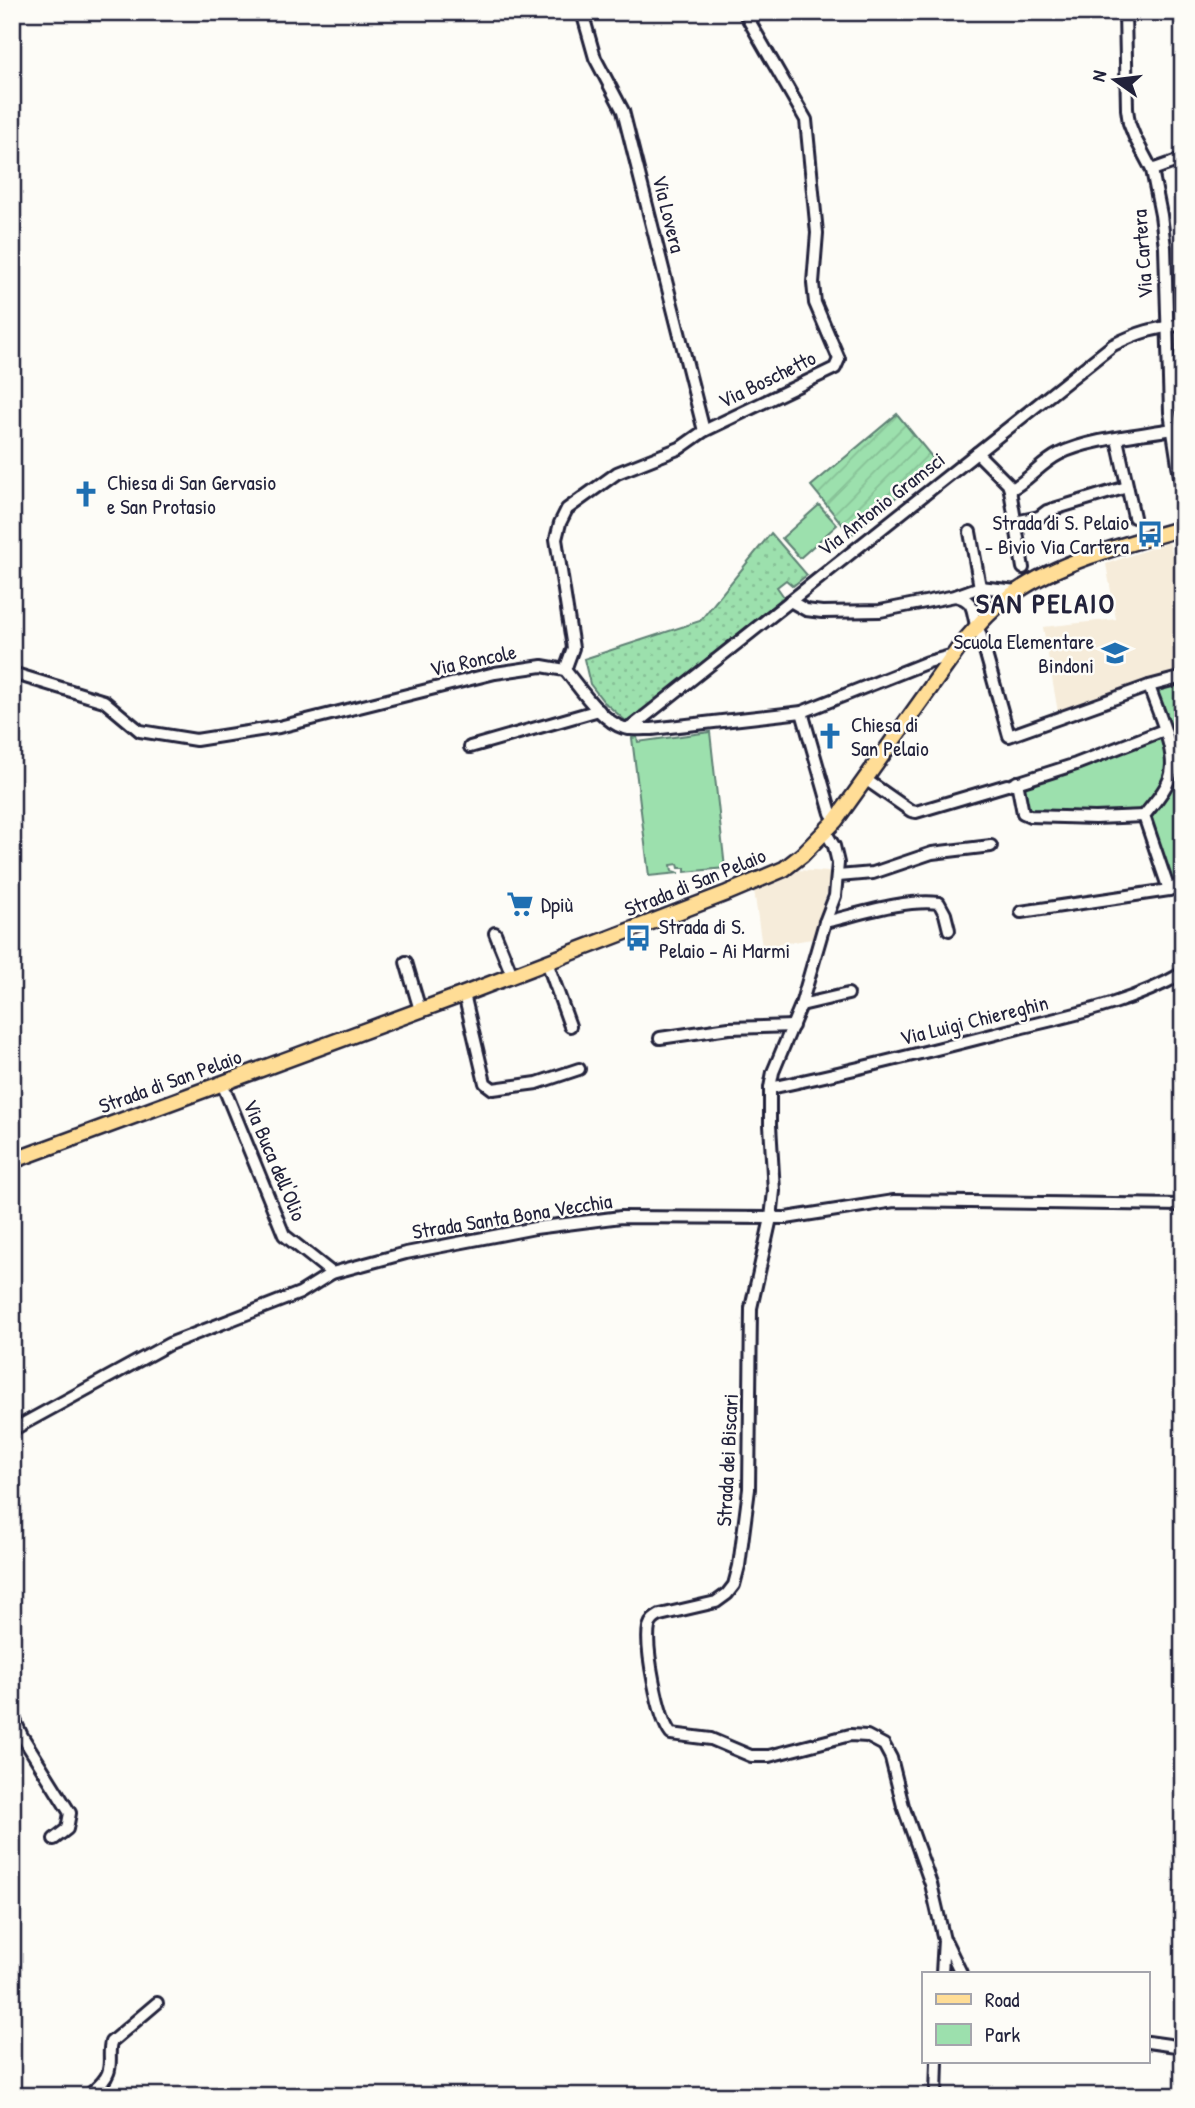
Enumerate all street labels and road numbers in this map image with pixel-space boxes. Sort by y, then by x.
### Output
street label: Via Lovera [645,172,693,256]
street label: Via Cartera [1124,208,1160,300]
street label: Via Boschetto [713,343,821,415]
street label: Via Antonio Gramsci [811,445,951,563]
street label: Via Roncole [427,637,519,683]
street label: Strada di San Pelaio [620,840,770,924]
street label: Via Luigi Chiereghin [897,988,1051,1052]
street label: Strada di San Pelaio [95,1042,245,1120]
street label: Via Buca dell'Olio [236,1095,314,1225]
street label: Strada Santa Bona Vecchia [410,1186,614,1246]
street label: Strada dei Biscari [709,1393,745,1527]

